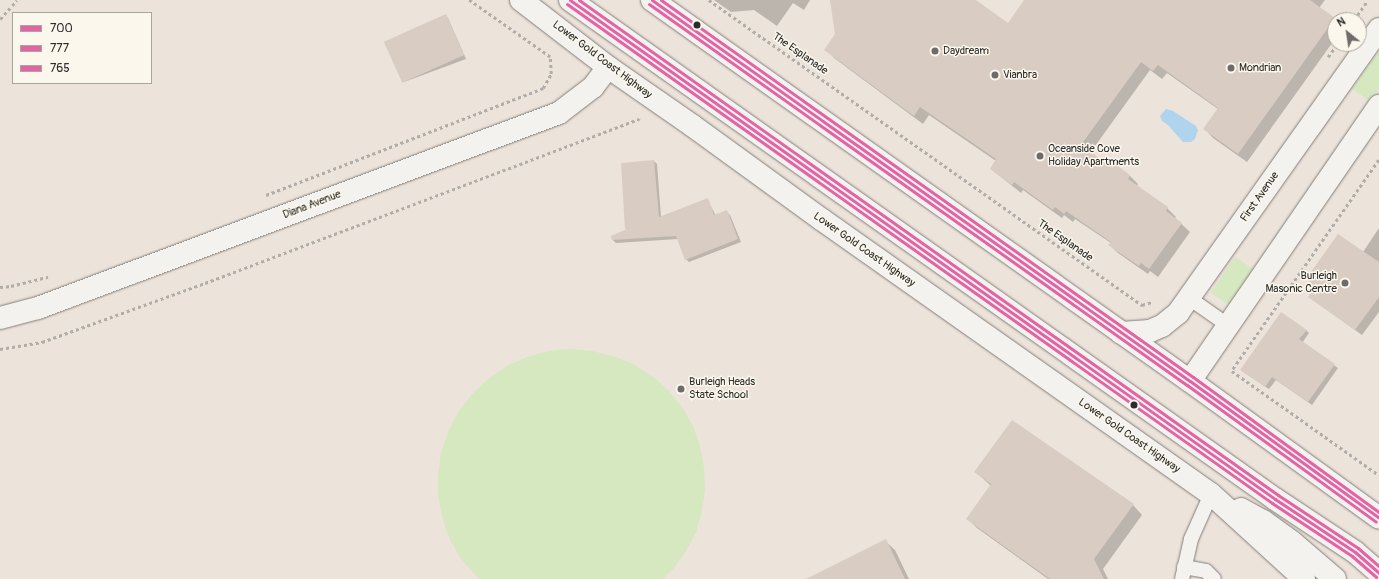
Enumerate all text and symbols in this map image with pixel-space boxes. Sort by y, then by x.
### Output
legend [12,12,152,84]
north arrow [1327,12,1367,52]
text: N [1335,15,1348,30]
street label: Lower Gold Coast Highway [550,18,654,102]
unlabelled marker [692,20,702,30]
text: 700 [50,21,73,36]
street label: The Esplanade [770,30,830,78]
text: 777 [50,41,69,56]
place label: Daydream [943,44,989,58]
marker: Daydream [930,46,940,56]
text: 765 [50,61,70,76]
place label: Mondrian [1239,61,1281,75]
marker: Mondrian [1226,63,1236,73]
place label: Vianbra [1003,68,1037,82]
marker: Vianbra [990,70,1000,80]
place label: Oceanside Cove Holiday Apartments [1048,143,1139,169]
marker: Oceanside Cove Holiday Apartments [1035,151,1045,161]
street label: First Avenue [1238,169,1282,225]
street label: Diana Avenue [281,188,343,222]
street label: Lower Gold Coast Highway [811,210,917,290]
street label: The Esplanade [1035,217,1095,265]
place label: Burleigh Masonic Centre [1265,270,1337,296]
marker: Burleigh Masonic Centre [1340,278,1350,288]
place label: Burleigh Heads State School [689,376,755,402]
marker: Burleigh Heads State School [676,384,686,394]
street label: Lower Gold Coast Highway [1076,396,1182,476]
unlabelled marker [1129,400,1139,410]

